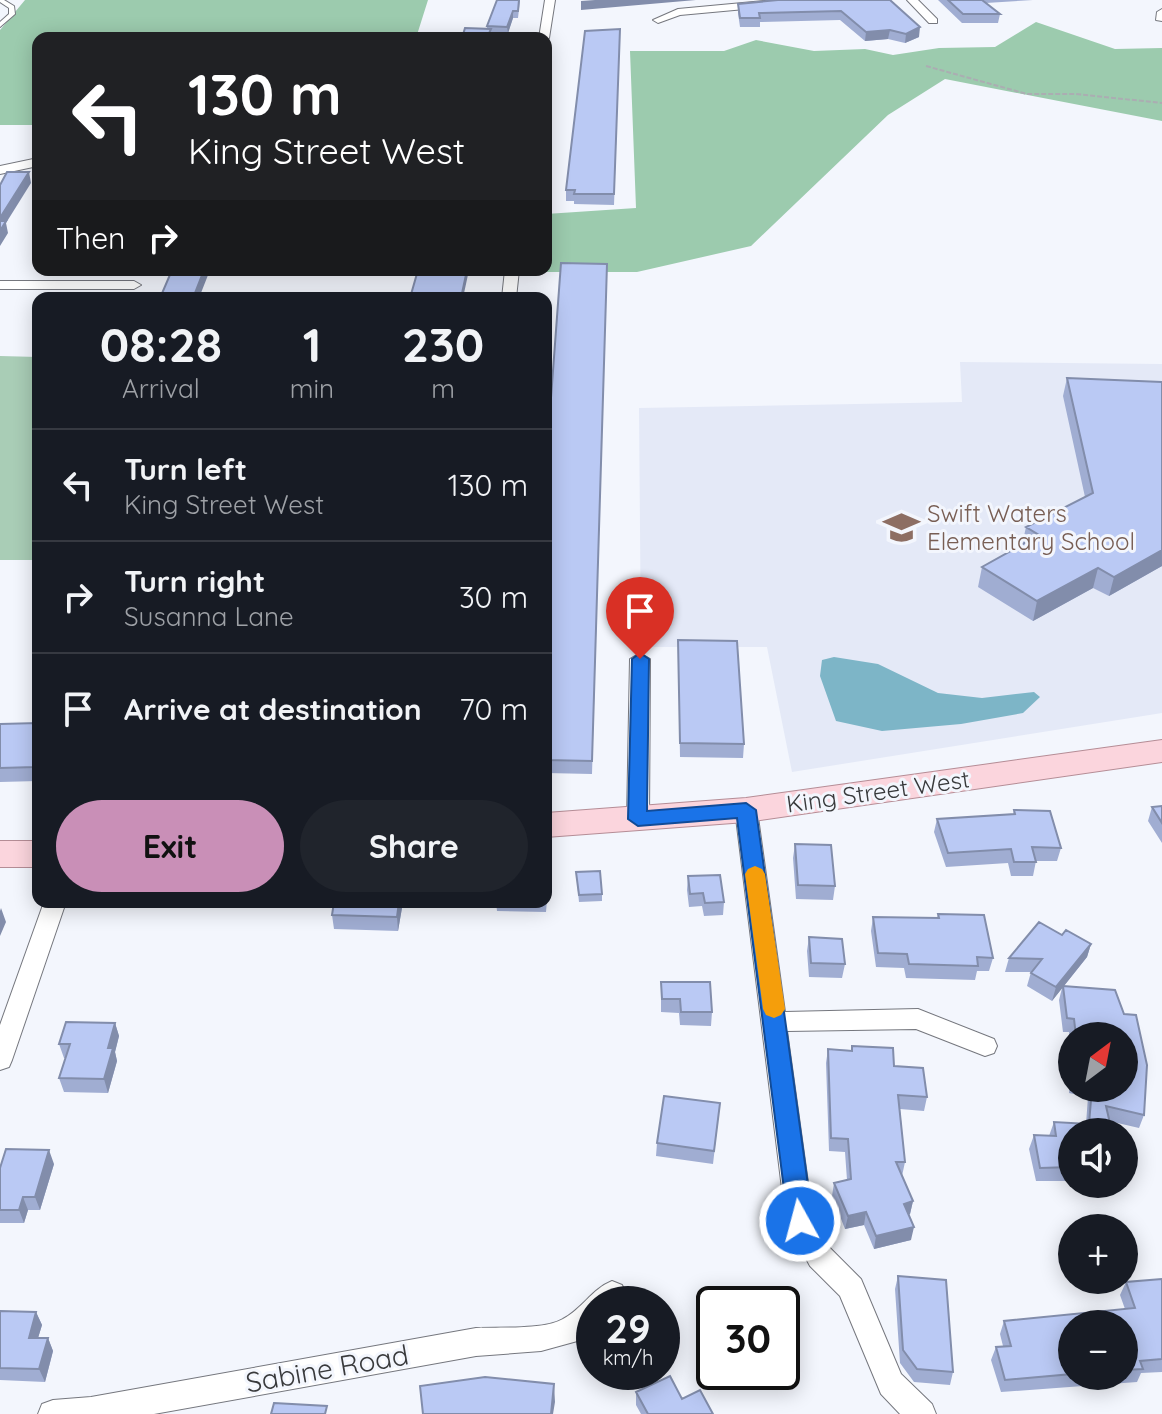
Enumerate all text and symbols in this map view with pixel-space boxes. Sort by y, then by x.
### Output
text: 130 m [188,59,342,129]
icon: left [56,64,160,168]
text: King Street West [188,128,465,173]
icon: right [141,216,185,260]
text: Then [56,219,125,257]
text: 08:28 [100,314,222,374]
text: 1 [303,314,321,374]
text: 230 [402,314,484,374]
text: Arrival [122,372,200,405]
text: min [290,372,334,405]
text: m [431,372,455,405]
text: Turn left [124,450,247,488]
icon: left [56,463,100,507]
text: 130 m [448,466,528,504]
text: King Street West [124,488,324,521]
place label: Swift Waters Elementary School [927,498,1135,556]
school or university icon: Swift Waters Elementary School [882,508,920,546]
text: Turn right [124,562,265,600]
icon: right [56,575,100,619]
pin [606,577,674,659]
text: 30 m [459,578,528,616]
icon: arrive [618,589,662,633]
text: Susanna Lane [124,600,294,633]
icon: arrive [56,687,100,731]
text: Arrive at destination [124,690,422,728]
text: 70 m [459,690,528,728]
street label: King Street West [784,763,972,819]
button: Exit [56,800,284,892]
button: Share [300,800,528,892]
north arrow [1058,1022,1138,1102]
map controls [1058,1022,1138,1390]
button: sound [1058,1118,1138,1198]
position arrow [758,1179,842,1263]
button: + [1058,1214,1138,1294]
speed limit sign: 30 [696,1286,800,1390]
text: 29 [605,1303,651,1353]
button: − [1058,1310,1138,1390]
street label: Sabine Road [243,1336,411,1400]
text: km/h [603,1345,653,1370]

